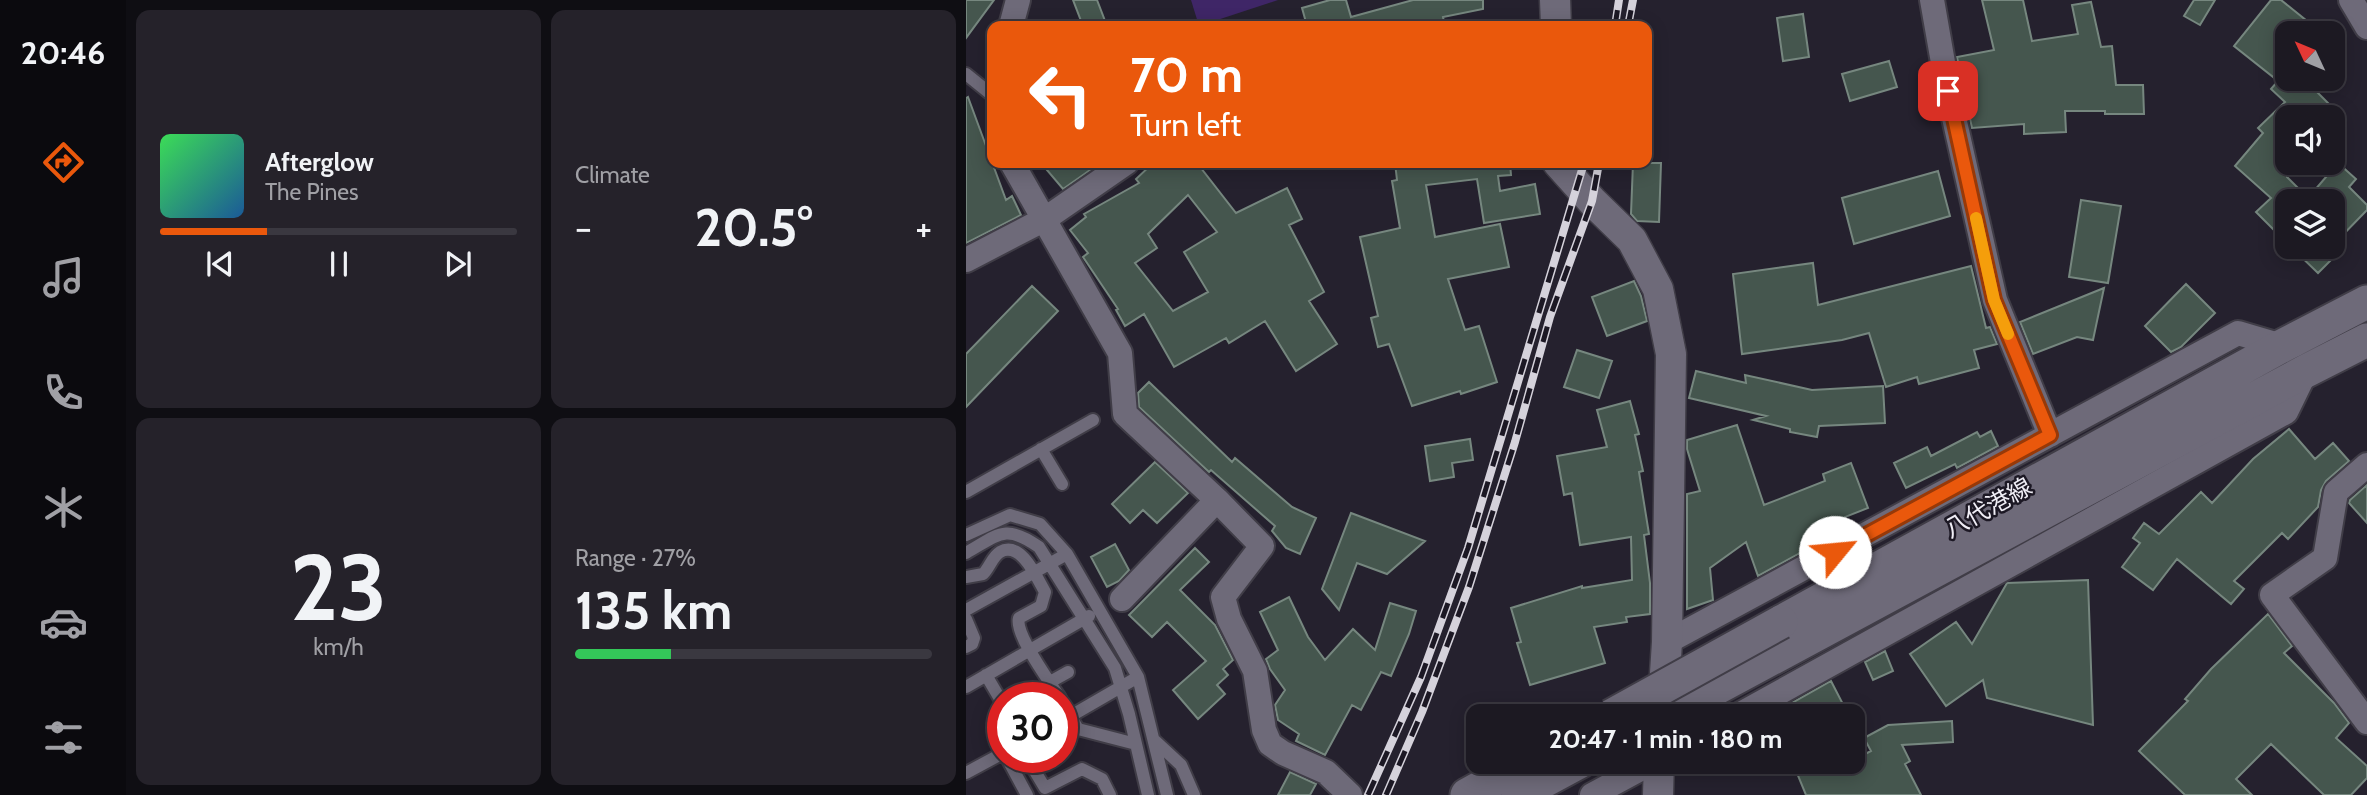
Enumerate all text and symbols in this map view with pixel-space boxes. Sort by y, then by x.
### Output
north arrow [2275,21,2345,91]
map controls [2275,21,2345,259]
text: 20:46 [21,33,105,72]
text: 70 m [1130,45,1243,104]
icon: left [1015,49,1106,140]
pin [1918,61,1978,121]
icon: arrive [1929,72,1967,110]
text: Turn left [1130,105,1241,144]
button: sound [2275,105,2345,175]
icon: directions [39,138,88,187]
text: Afterglow [265,146,374,178]
text: Climate [575,161,650,189]
text: The Pines [265,178,359,206]
button: layers [2275,189,2345,259]
text: 20.5° [694,196,813,259]
text: − [575,204,592,251]
text: + [915,204,932,251]
icon: previous [201,245,239,283]
icon: pause [320,245,358,283]
icon: next [439,245,477,283]
icon: music [39,253,88,302]
icon: phone [39,368,88,417]
street label: 八代港線 [1939,472,2037,544]
icon: climate [39,483,88,532]
position arrow [1798,515,1872,589]
text: 23 [290,532,387,643]
text: Range · 27% [575,544,696,572]
text: 135 km [575,579,732,642]
icon: car [39,598,88,647]
text: km/h [313,633,364,661]
speed limit sign: 30 [987,682,1078,773]
icon: filters [39,713,88,762]
text: 20:47 · 1 min · 180 m [1549,723,1782,755]

